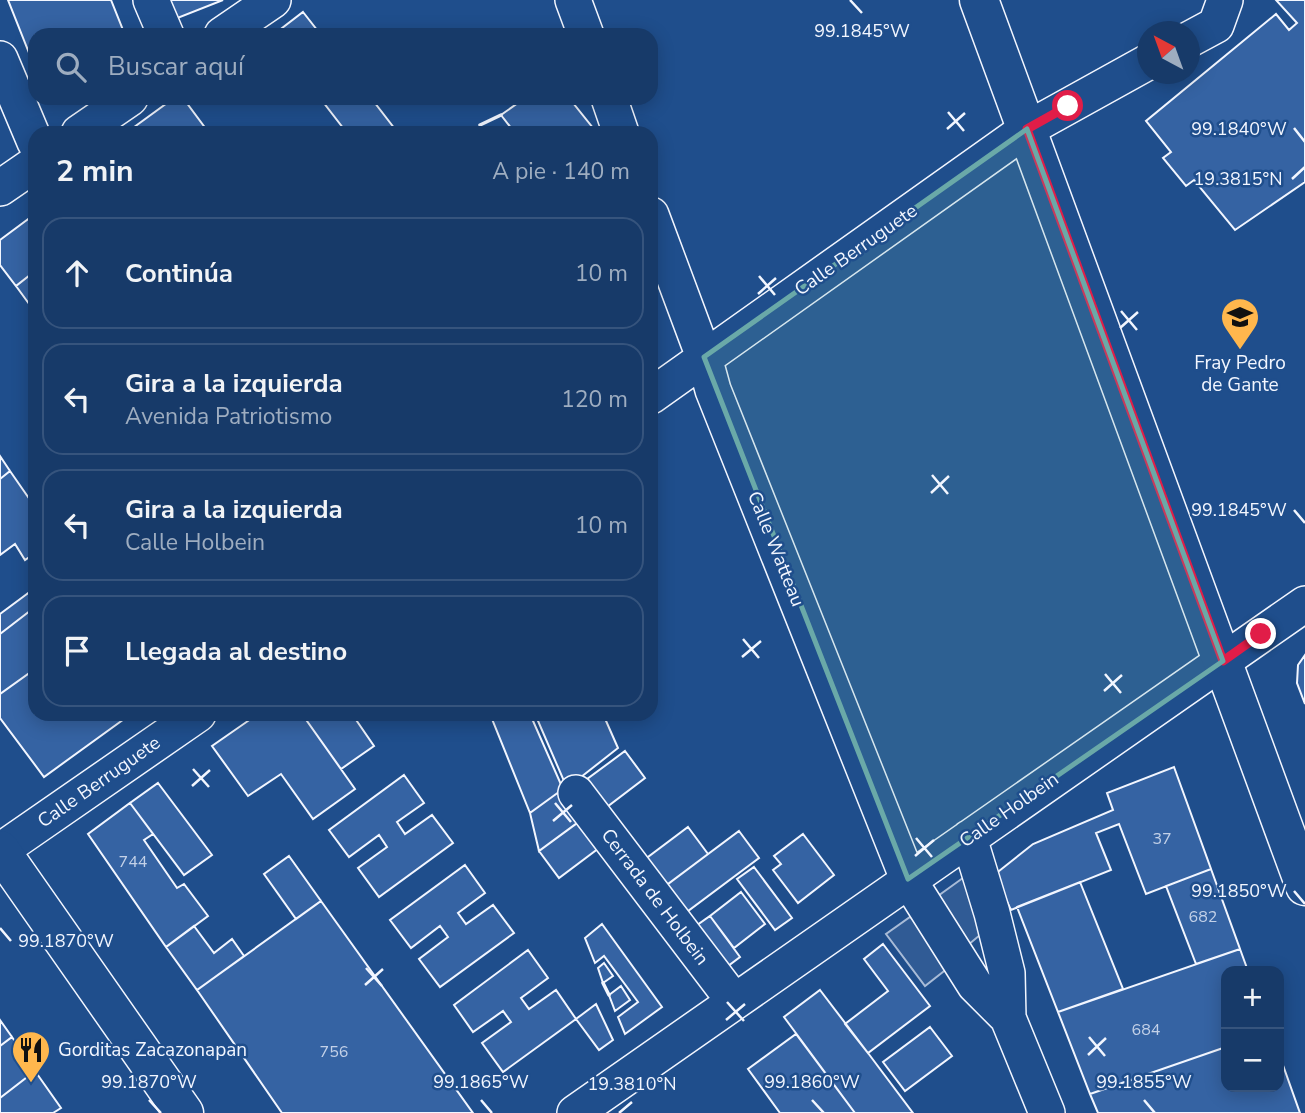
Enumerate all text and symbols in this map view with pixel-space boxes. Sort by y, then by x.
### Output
text: 99.1845°W [814,19,910,43]
north arrow [1137,21,1200,84]
search box [28,28,658,105]
icon: search [52,48,90,86]
text: Buscar aquí [108,49,244,84]
route start [1052,90,1083,121]
text: 99.1840°W [1191,117,1287,141]
text: 2 min [56,151,134,192]
text: A pie · 140 m [492,156,630,187]
text: 19.3815°N [1194,167,1282,191]
street label: Calle Berruguete [789,198,923,302]
icon: ahead [58,254,96,292]
text: Continúa [125,256,233,291]
text: 10 m [575,258,628,289]
school or university icon: Fray Pedro de Gante [1219,296,1261,351]
place label: Fray Pedro de Gante [1194,350,1286,398]
text: Gira a la izquierda [125,366,343,401]
icon: left [58,380,96,418]
text: 120 m [561,384,628,415]
text: Avenida Patriotismo [125,401,332,432]
street label: Calle Watteau [741,487,811,611]
text: Gira a la izquierda [125,492,343,527]
text: 99.1845°W [1191,498,1287,522]
icon: left [58,506,96,544]
text: 10 m [575,510,628,541]
text: Calle Holbein [125,527,265,558]
route end [1245,618,1276,649]
icon: arrive [58,632,96,670]
text: Llegada al destino [125,634,347,669]
street label: Calle Berruguete [32,730,166,834]
street label: Calle Holbein [954,766,1064,854]
street label: Cerrada de Holbein [595,823,715,971]
house number: 37 [1152,828,1172,850]
house number: 744 [119,851,148,873]
text: 99.1850°W [1191,879,1287,903]
house number: 682 [1189,906,1217,928]
text: 99.1870°W [18,929,114,953]
map controls [1221,966,1284,1092]
button: + [1221,966,1284,1029]
house number: 684 [1132,1019,1161,1041]
restaurant icon: Gorditas Zacazonapan [10,1029,52,1084]
button: − [1221,1029,1284,1092]
place label: Gorditas Zacazonapan [58,1037,247,1063]
house number: 756 [320,1041,348,1063]
text: 99.1870°W [101,1070,197,1094]
text: 99.1865°W [433,1070,529,1094]
text: 99.1860°W [764,1070,860,1094]
text: 99.1855°W [1096,1070,1192,1094]
text: 19.3810°N [588,1072,676,1096]

